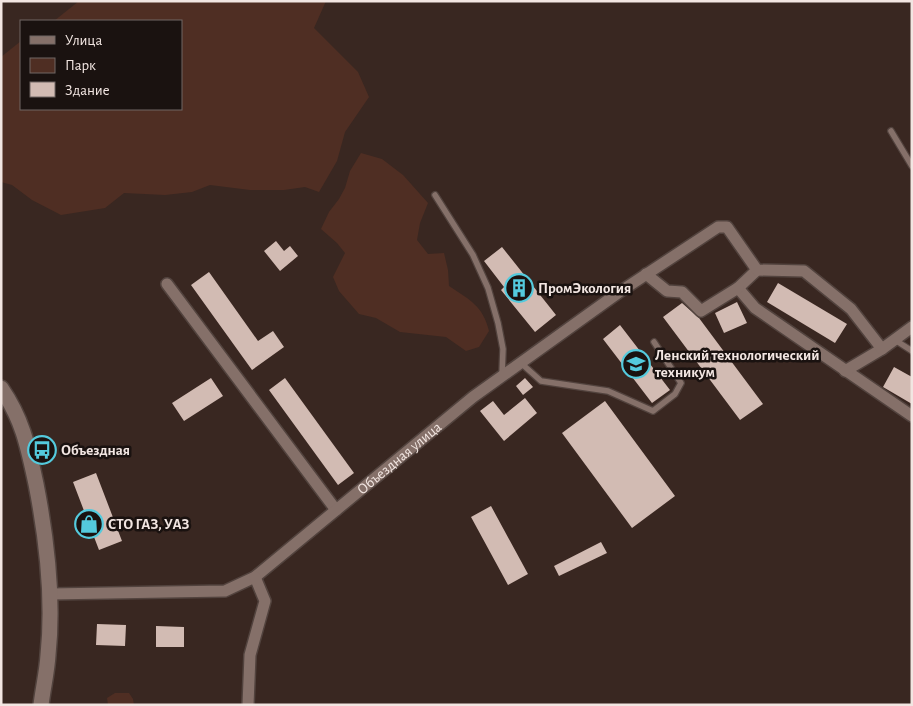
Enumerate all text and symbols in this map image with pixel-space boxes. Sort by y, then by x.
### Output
legend [20,20,182,110]
text: Улица [65,33,102,48]
text: Парк [65,58,96,73]
text: Здание [65,83,110,98]
building icon: ПромЭкология [504,273,534,303]
place label: ПромЭкология [538,281,631,296]
place label: Ленский технологический техникум [654,348,819,380]
school or university icon: Ленский технологический техникум [621,349,651,379]
street label: Объездная улица [354,419,444,497]
bus stop icon: Объездная [27,435,57,465]
place label: Объездная [61,443,130,458]
shop icon: СТО ГАЗ, УАЗ [74,509,104,539]
place label: СТО ГАЗ, УАЗ [108,517,189,532]

